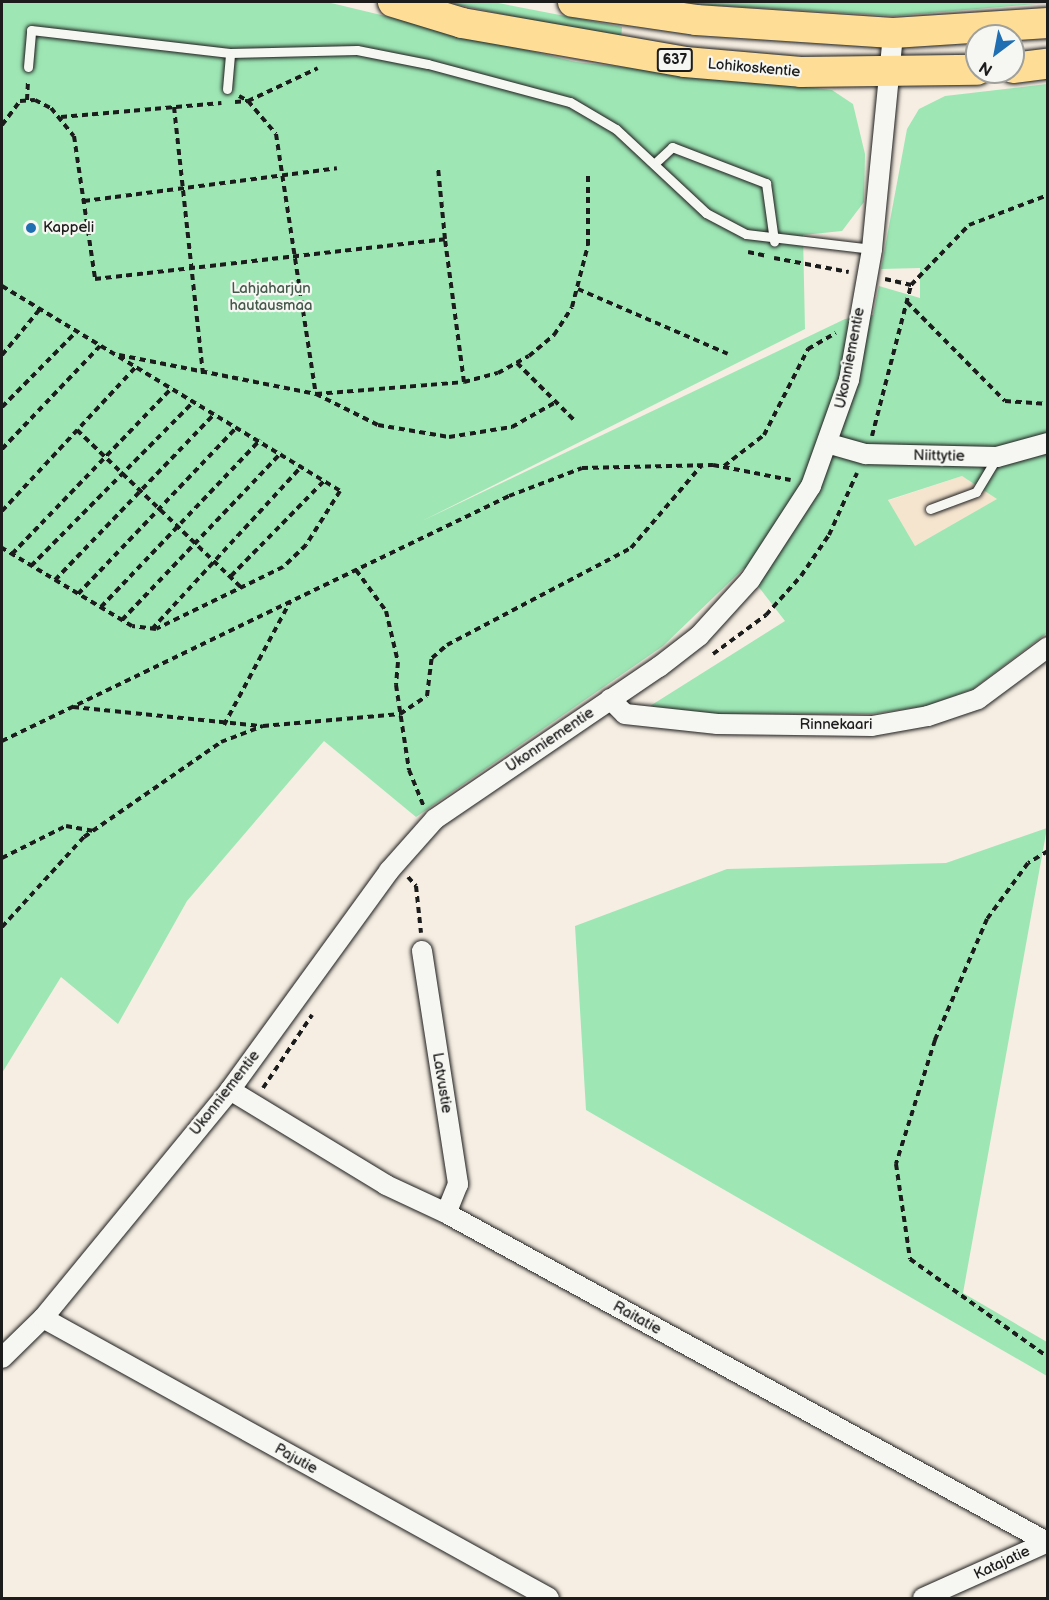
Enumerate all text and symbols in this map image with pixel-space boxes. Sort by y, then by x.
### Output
north arrow [965,24,1025,84]
road number: 637 [656,49,694,71]
street label: Lohikoskentie [707,55,801,81]
text: N [976,57,996,79]
place label: Kappeli [43,219,94,237]
marker: Kappeli [24,221,38,235]
park label: Lahjaharjun hautausmaa [230,279,312,314]
street label: Ukonniementie [831,306,869,410]
street label: Niittytie [913,447,965,465]
street label: Ukonniementie [502,704,598,776]
street label: Rinnekaari [800,716,872,734]
street label: Ukonniementie [186,1047,264,1139]
street label: Latvustie [428,1051,456,1115]
street label: Raitatie [610,1297,664,1339]
street label: Pajutie [271,1440,321,1478]
street label: Katajatie [971,1542,1033,1584]

